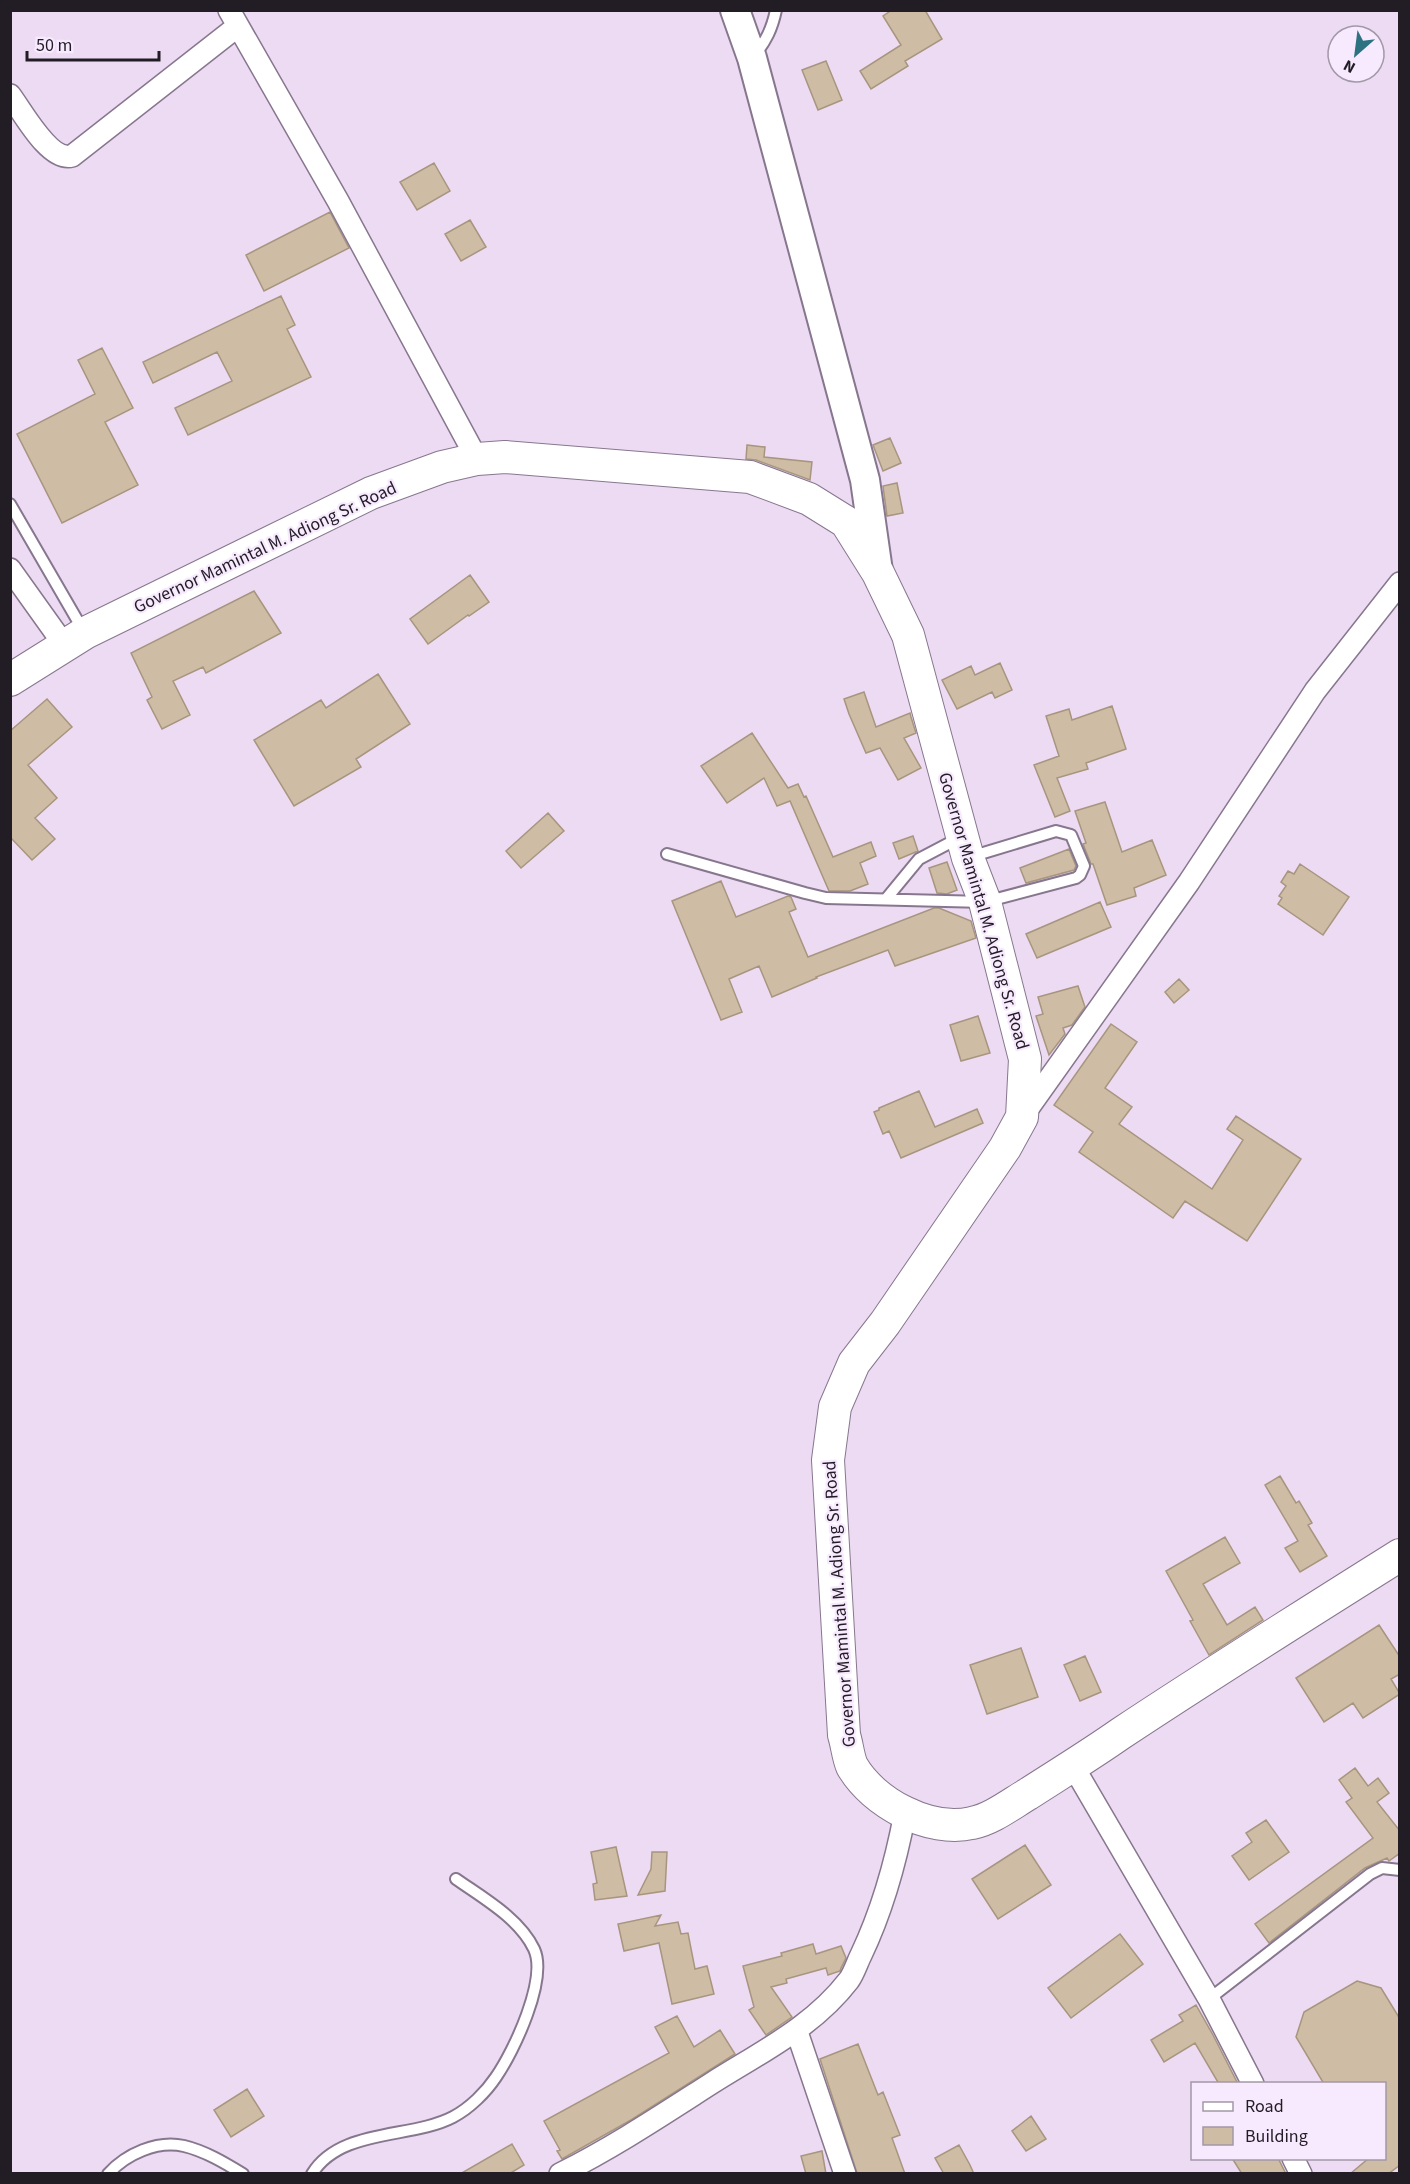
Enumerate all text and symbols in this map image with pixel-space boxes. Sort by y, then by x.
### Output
scale bar [27,24,159,62]
north arrow [1326,24,1386,84]
text: 50 m [36,33,72,58]
text: N [1340,54,1359,79]
street label: Governor Mamintal M. Adiong Sr. Road [130,475,401,619]
street label: Governor Mamintal M. Adiong Sr. Road [932,770,1035,1053]
street label: Governor Mamintal M. Adiong Sr. Road [817,1460,862,1748]
legend [1191,2082,1386,2160]
text: Road [1245,2094,1284,2119]
text: Building [1245,2124,1308,2149]

